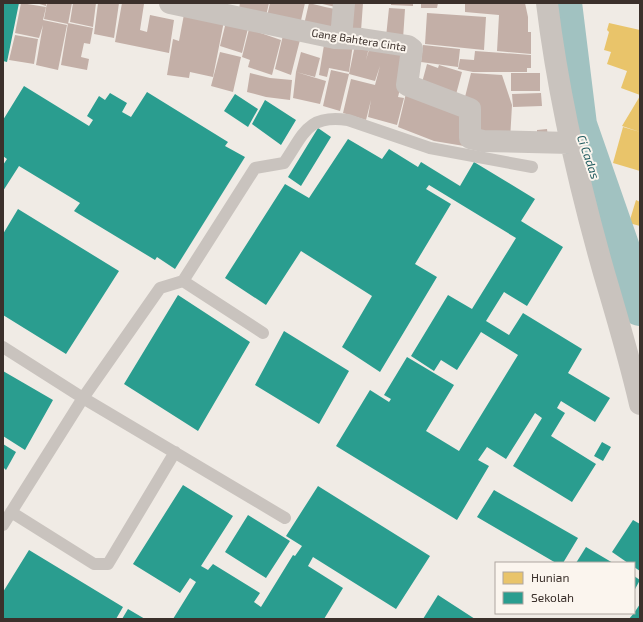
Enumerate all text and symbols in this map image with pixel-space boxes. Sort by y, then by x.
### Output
street label: Gang Bahtera Cinta [311,26,407,53]
water label: Ci Cadas [575,133,603,181]
legend [495,562,635,614]
text: Hunian [531,570,569,584]
text: Sekolah [531,590,574,604]

